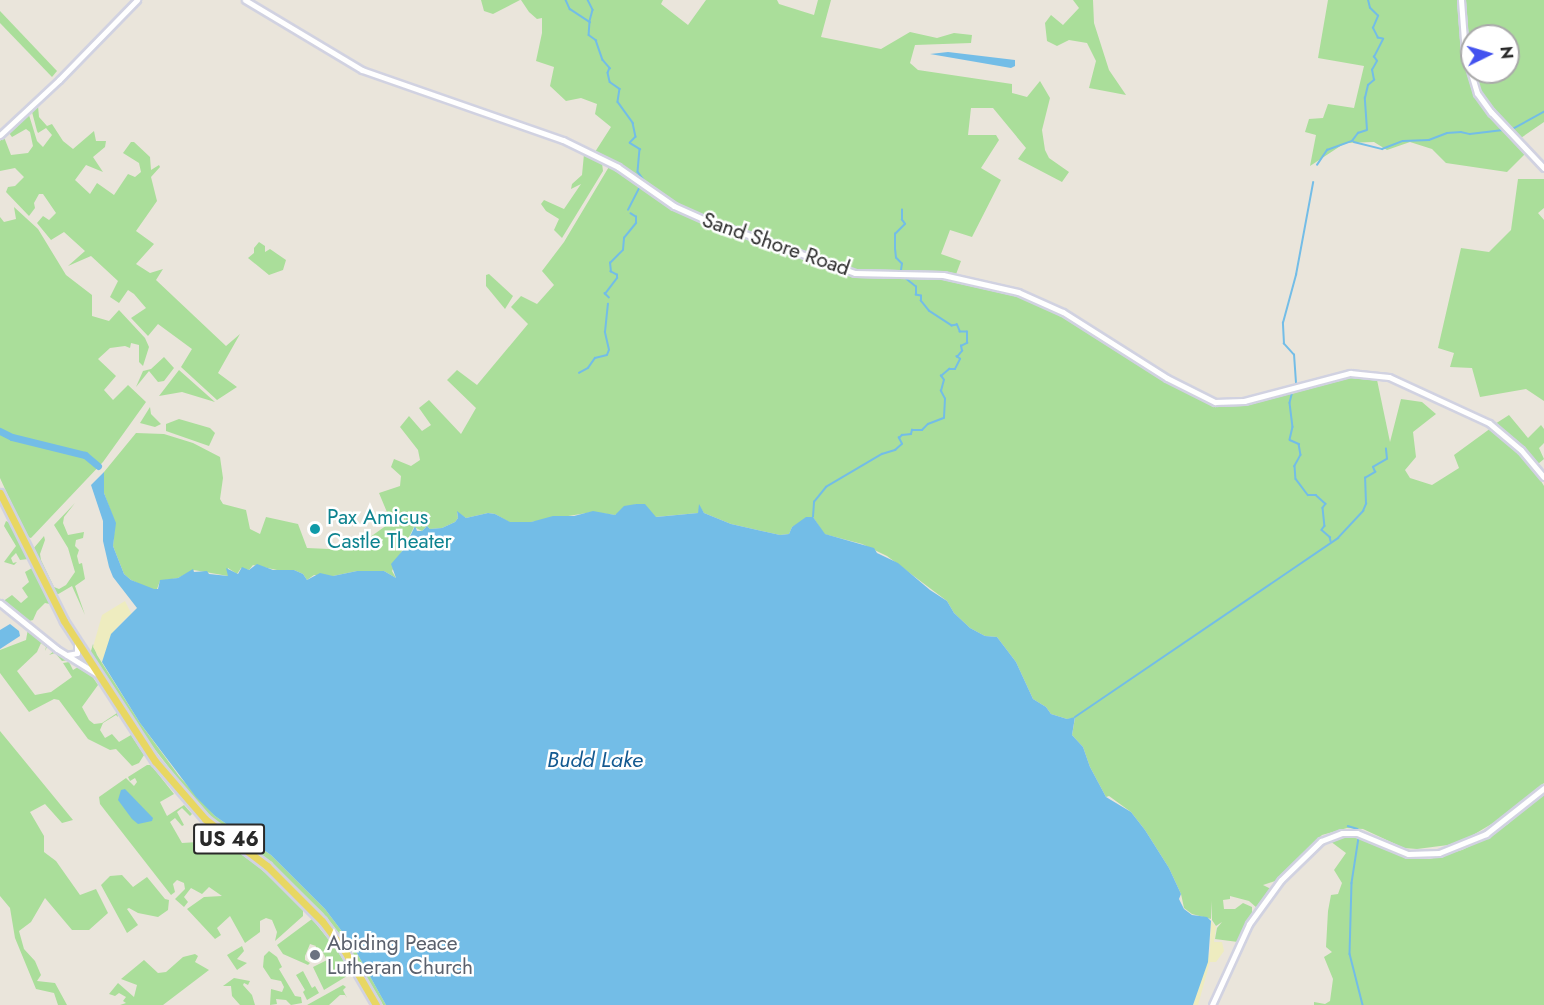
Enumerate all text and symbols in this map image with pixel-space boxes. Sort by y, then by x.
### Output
north arrow [1460,24,1520,84]
text: N [1494,45,1518,60]
street label: Sand Shore Road [699,207,853,281]
place label: Pax Amicus Castle Theater [327,504,452,554]
marker: Pax Amicus Castle Theater [308,522,322,536]
water label: Budd Lake [547,747,643,773]
road number: US 46 [193,822,265,856]
place label: Abiding Peace Lutheran Church [327,930,473,980]
marker: Abiding Peace Lutheran Church [308,948,322,962]

